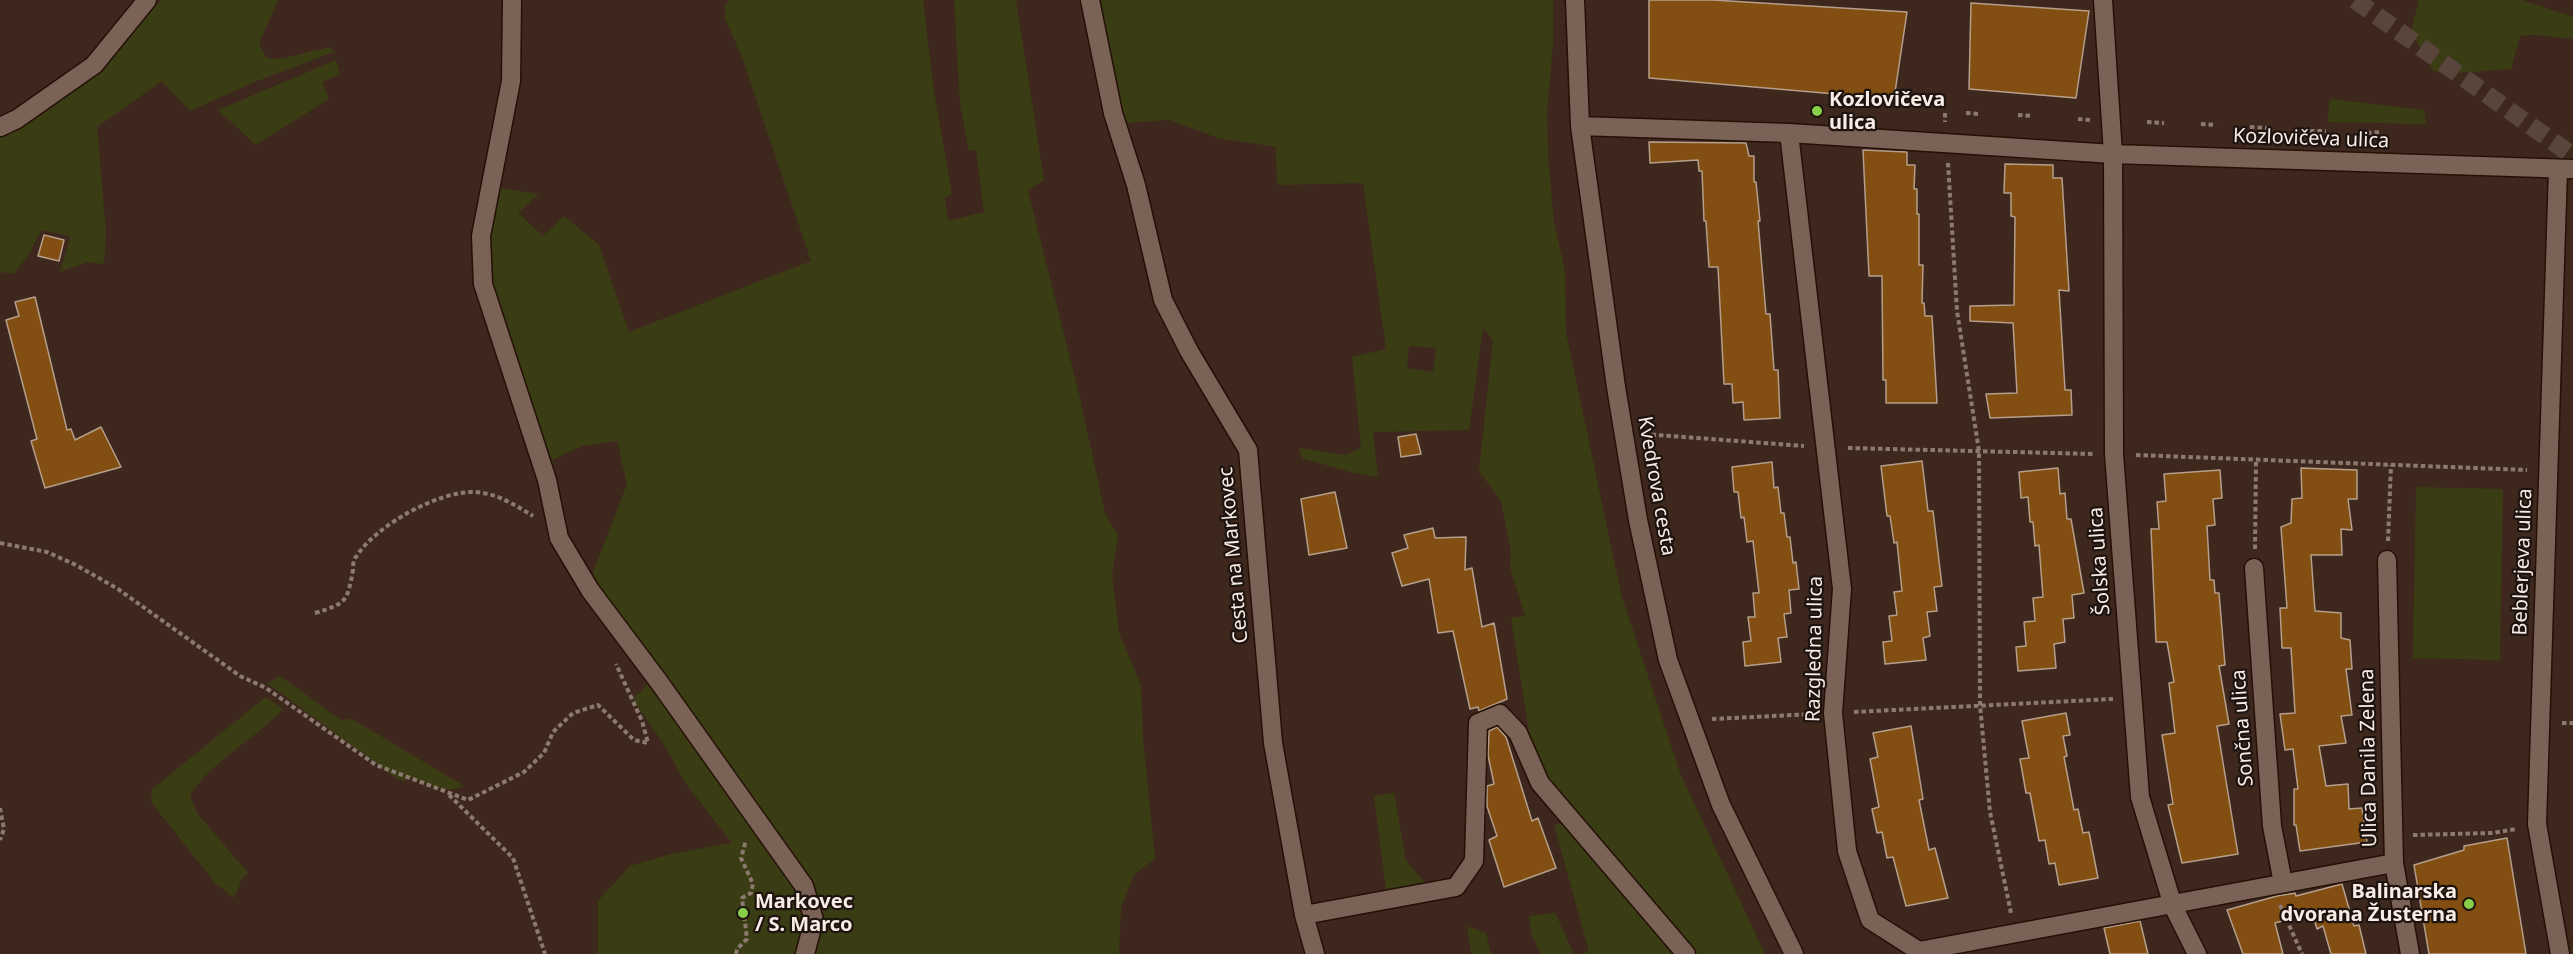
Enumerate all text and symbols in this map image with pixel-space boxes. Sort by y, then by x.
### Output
place label: Kozlovičeva ulica [1829,88,1945,135]
marker: Kozlovičeva ulica [1810,104,1824,118]
street label: Kozlovičeva ulica [2232,124,2390,154]
street label: Kvedrova cesta [1632,414,1680,558]
street label: Cesta na Markovec [1214,466,1254,644]
street label: Beblerjeva ulica [2508,488,2538,636]
street label: Šolska ulica [2084,506,2116,616]
street label: Razgledna ulica [1802,576,1828,722]
street label: Ulica Danila Zelena [2355,668,2383,848]
street label: Sončna ulica [2227,669,2259,787]
place label: Balinarska dvorana Žusterna [2281,880,2457,927]
place label: Markovec / S. Marco [755,890,853,937]
marker: Balinarska dvorana Žusterna [2462,897,2476,911]
marker: Markovec / S. Marco [736,906,750,920]

